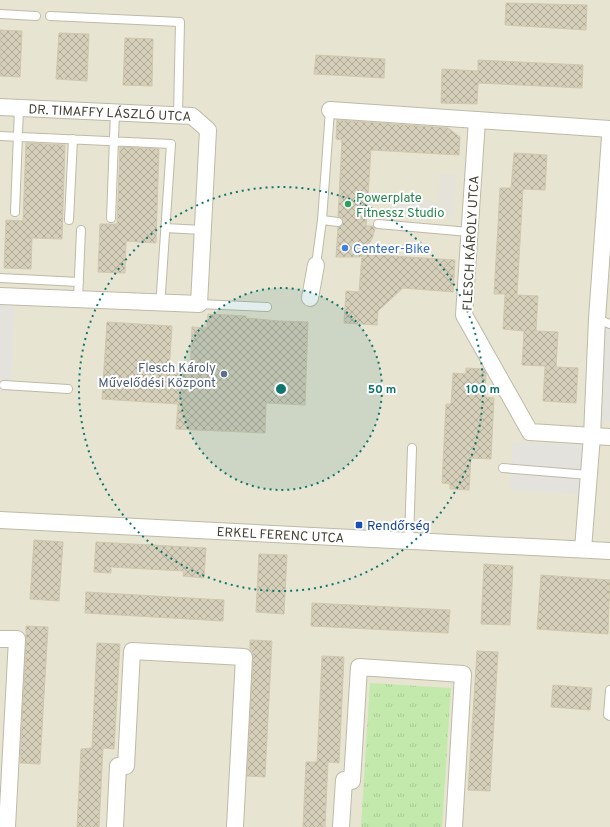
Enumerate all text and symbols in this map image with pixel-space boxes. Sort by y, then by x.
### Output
street label: DR. TIMAFFY LÁSZLÓ UTCA [28,102,192,126]
street label: FLESCH KÁROLY UTCA [458,175,484,311]
place label: Powerplate Fitnessz Studio [356,191,444,222]
marker: Powerplate Fitnessz Studio [343,199,353,209]
place label: Centeer-Bike [353,242,430,258]
marker: Centeer-Bike [340,243,350,253]
place label: Flesch Károly Művelődési Központ [98,361,216,392]
marker: Flesch Károly Művelődési Központ [219,369,229,379]
centre of rings [274,382,288,396]
text: 50 m [368,382,396,398]
text: 100 m [466,382,500,398]
place label: Rendőrség [367,519,430,535]
marker: Rendőrség [354,520,364,530]
street label: ERKEL FERENC UTCA [216,525,345,548]

